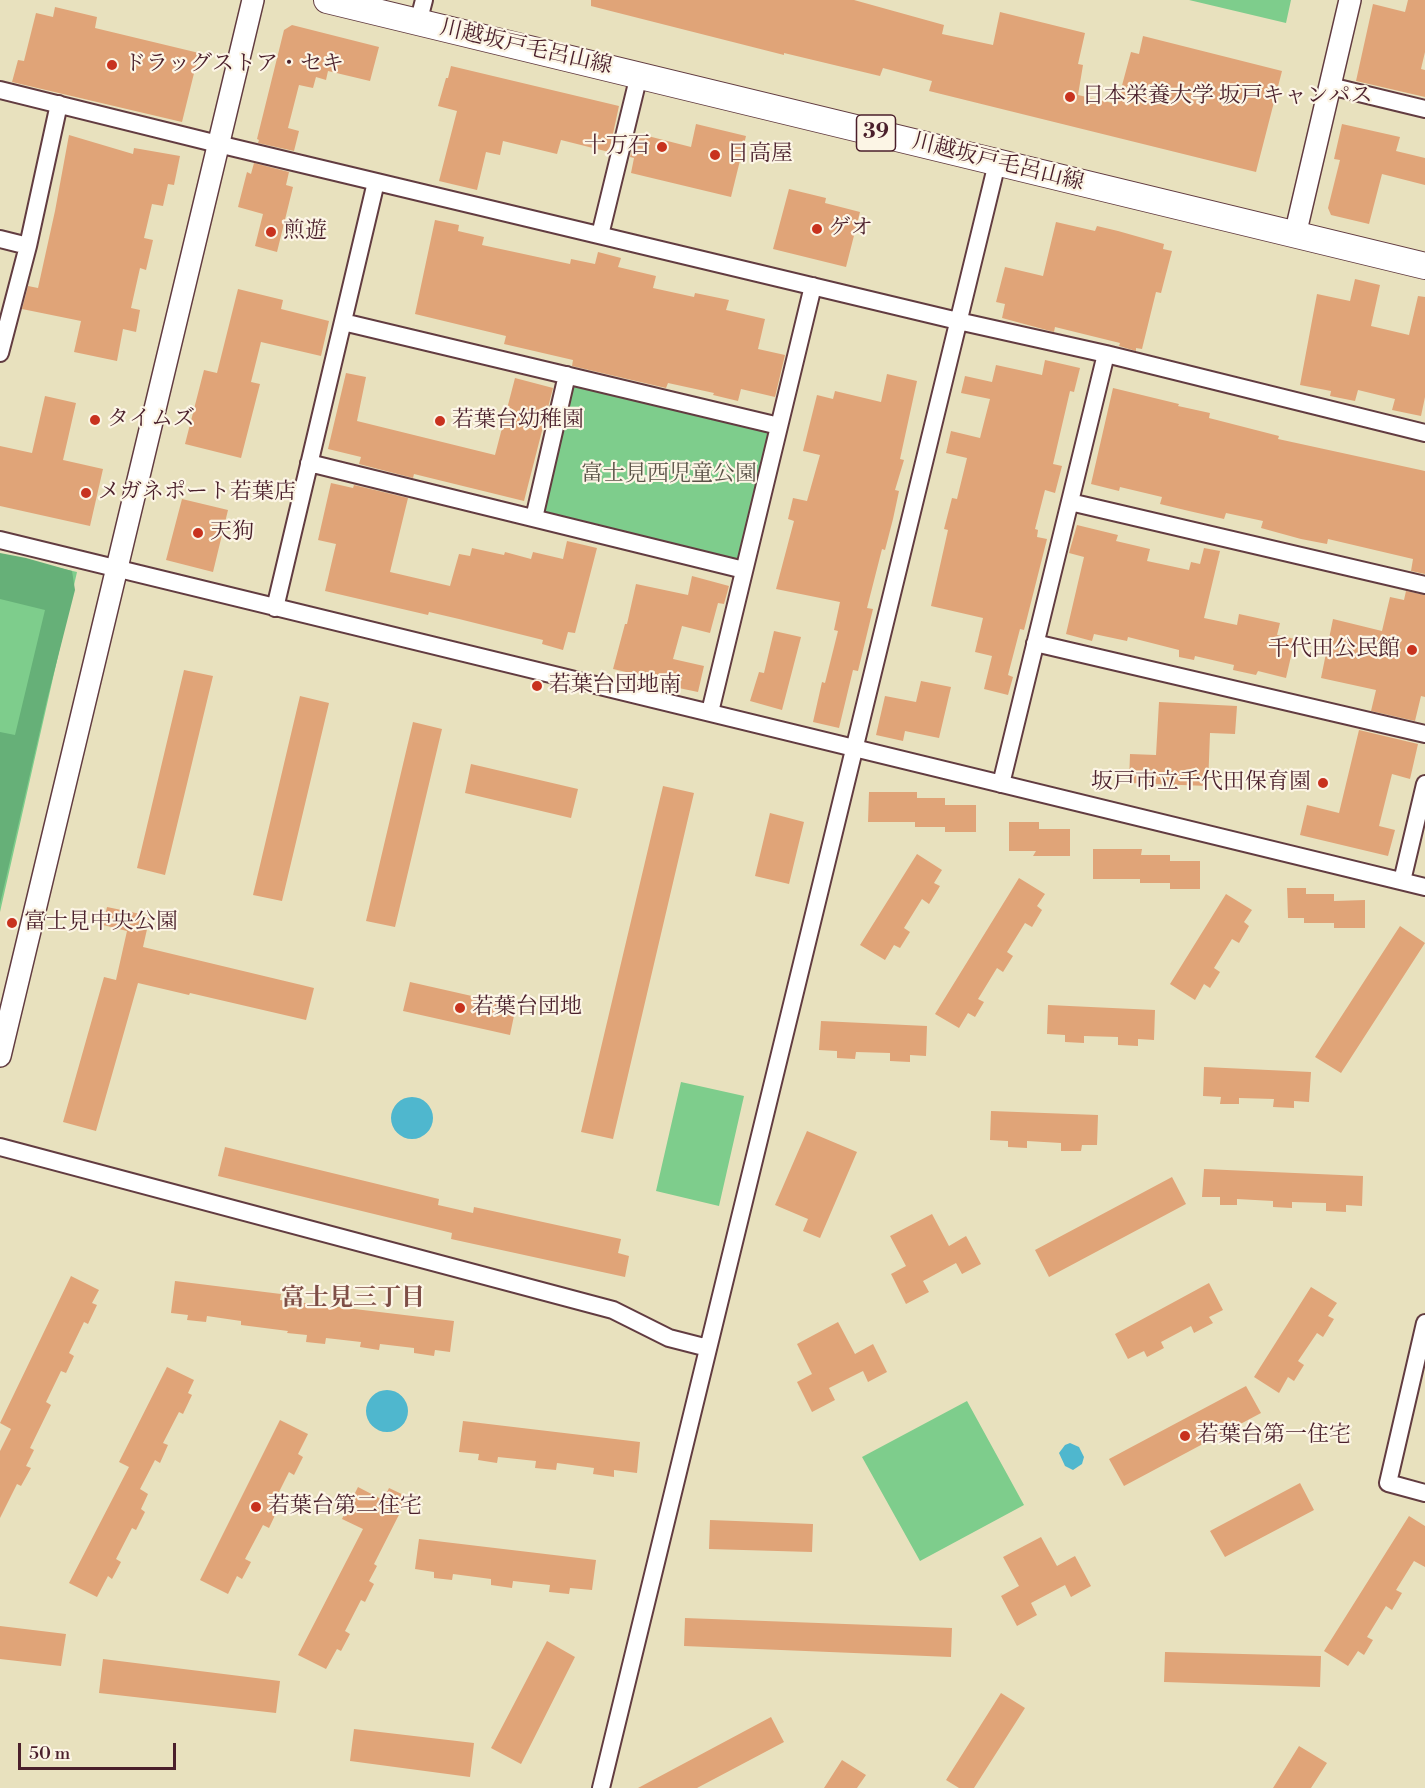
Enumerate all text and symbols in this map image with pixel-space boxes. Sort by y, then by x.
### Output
street label: 川越坂戸毛呂山線 [437,15,615,81]
place label: ドラッグストア・セキ [124,52,344,78]
marker: ドラッグストア・セキ [105,58,119,72]
place label: 日本栄養大学 坂戸キャンパス [1082,84,1373,110]
marker: 日本栄養大学 坂戸キャンパス [1063,90,1077,104]
road number: 39 [856,115,896,151]
street label: 川越坂戸毛呂山線 [909,129,1087,197]
place label: 十万石 [584,134,650,160]
marker: 十万石 [655,140,669,154]
place label: 日高屋 [727,142,793,168]
marker: 日高屋 [708,148,722,162]
place label: ゲオ [829,216,873,242]
place label: 煎遊 [283,219,327,245]
marker: ゲオ [810,222,824,236]
marker: 煎遊 [264,225,278,239]
place label: タイムズ [107,407,195,433]
place label: 若葉台幼稚園 [452,408,584,434]
marker: タイムズ [88,413,102,427]
marker: 若葉台幼稚園 [433,414,447,428]
park label: 富士見西児童公園 [581,462,757,488]
place label: メガネポート若葉店 [98,480,296,506]
marker: メガネポート若葉店 [79,486,93,500]
place label: 天狗 [210,520,254,546]
marker: 天狗 [191,526,205,540]
place label: 千代田公民館 [1268,637,1400,663]
marker: 千代田公民館 [1405,643,1419,657]
place label: 若葉台団地南 [549,673,681,699]
marker: 若葉台団地南 [530,679,544,693]
place label: 坂戸市立千代田保育園 [1091,770,1311,796]
marker: 坂戸市立千代田保育園 [1316,776,1330,790]
place label: 富士見中央公園 [24,910,178,936]
marker: 富士見中央公園 [5,916,19,930]
place label: 若葉台団地 [472,995,582,1021]
marker: 若葉台団地 [453,1001,467,1015]
district label: 富士見三丁目 [281,1285,425,1313]
place label: 若葉台第一住宅 [1197,1423,1351,1449]
marker: 若葉台第一住宅 [1178,1429,1192,1443]
place label: 若葉台第二住宅 [268,1494,422,1520]
marker: 若葉台第二住宅 [249,1500,263,1514]
scale bar [21,1731,178,1769]
text: 50 m [29,1742,70,1765]

